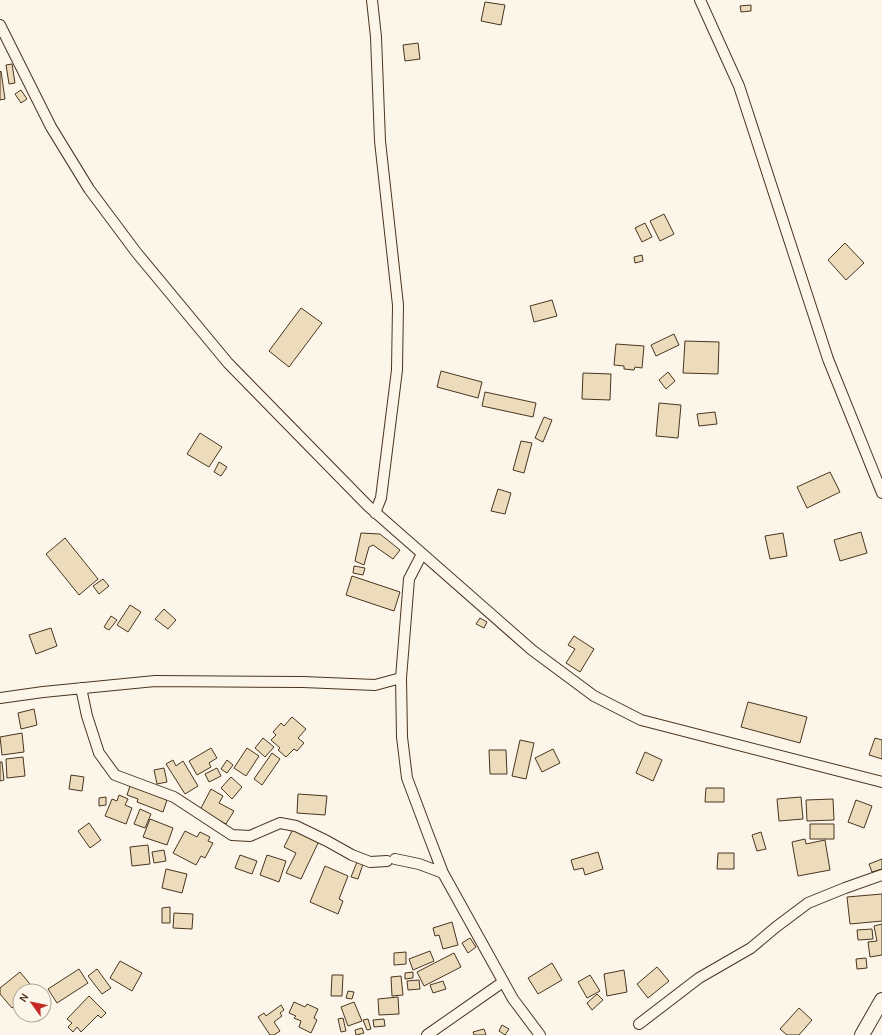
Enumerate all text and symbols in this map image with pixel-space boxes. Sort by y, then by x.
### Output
north arrow [12,983,52,1023]
text: N [16,991,32,1005]

